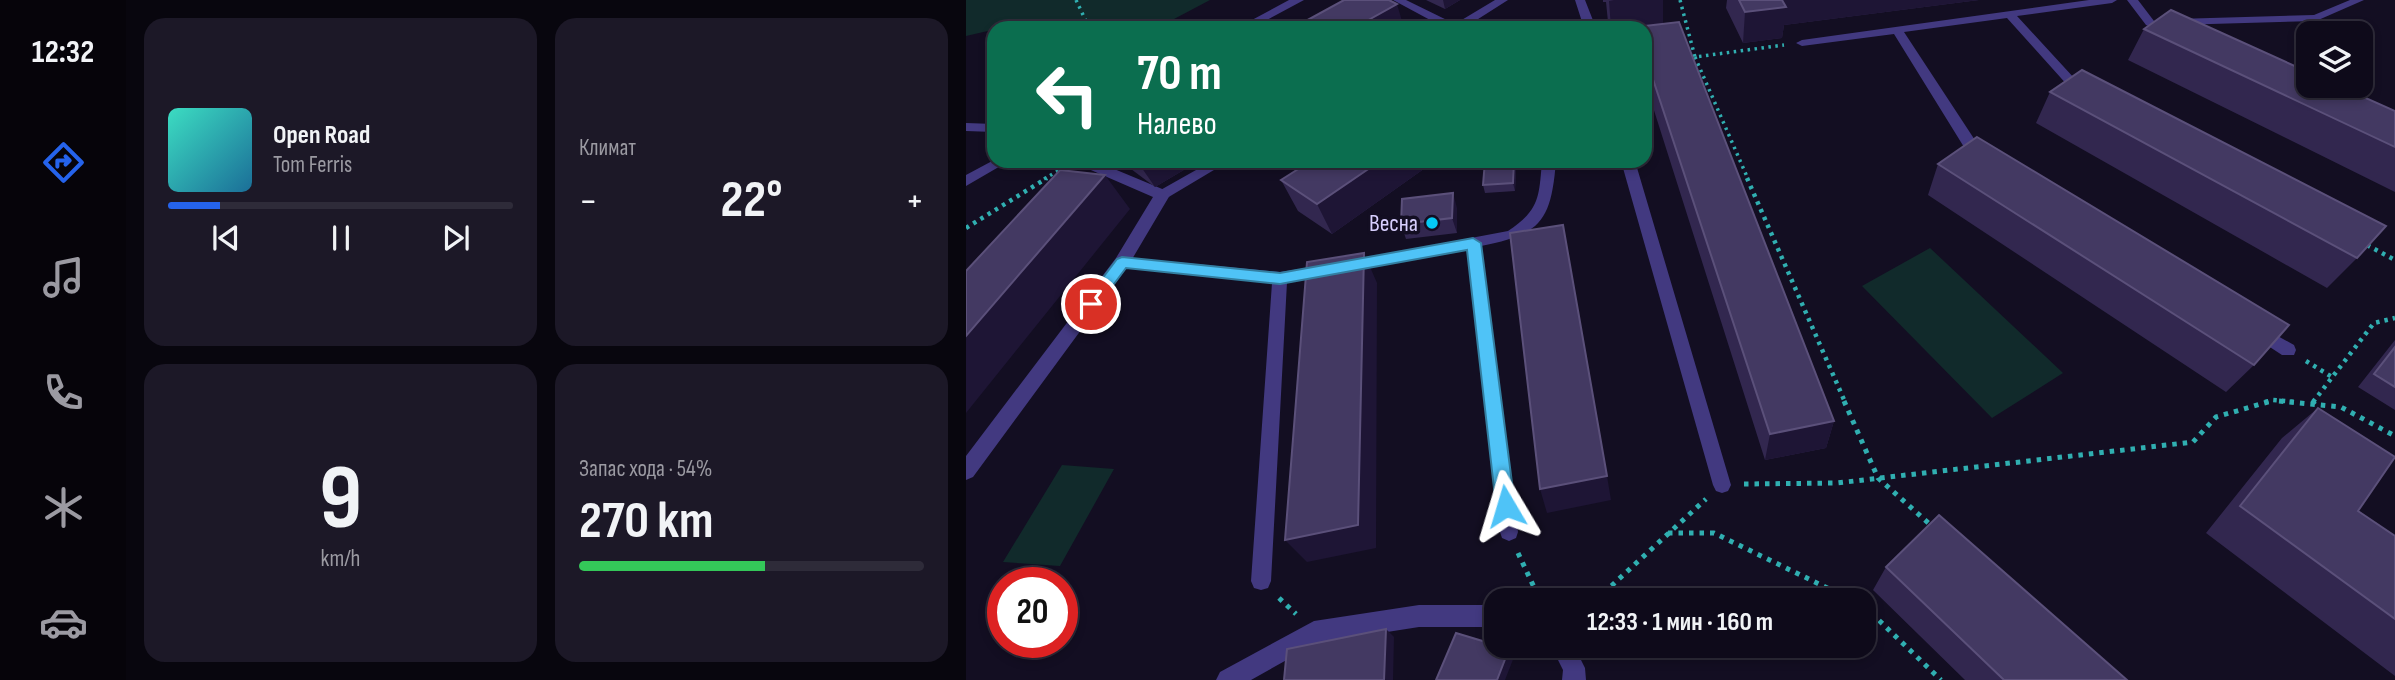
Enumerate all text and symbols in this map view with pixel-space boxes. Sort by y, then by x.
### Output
map controls [2296,21,2373,98]
button: layers [2296,21,2373,98]
text: 12:32 [32,33,94,72]
text: 70 m [1137,45,1222,104]
icon: left [1022,49,1113,140]
text: Налево [1137,105,1217,144]
text: Open Road [273,120,370,151]
text: Климат [579,134,636,162]
icon: directions [39,138,88,187]
text: Tom Ferris [273,151,352,179]
text: 22° [720,169,783,232]
text: − [579,179,598,224]
text: + [905,179,924,224]
place label: Весна [1369,209,1418,238]
marker: Весна [1424,215,1440,231]
icon: previous [207,219,245,257]
icon: pause [322,219,360,257]
icon: next [437,219,475,257]
icon: music [39,253,88,302]
pin [1061,274,1121,334]
icon: arrive [1072,285,1110,323]
icon: phone [39,368,88,417]
text: 9 [319,445,362,554]
text: Запас хода · 54% [579,455,712,483]
position arrow [1469,469,1543,543]
icon: climate [39,483,88,532]
text: 270 km [579,490,714,553]
text: km/h [321,545,360,573]
speed limit sign: 20 [987,567,1078,658]
icon: car [39,598,88,647]
text: 12:33 · 1 мин · 160 m [1587,607,1773,638]

